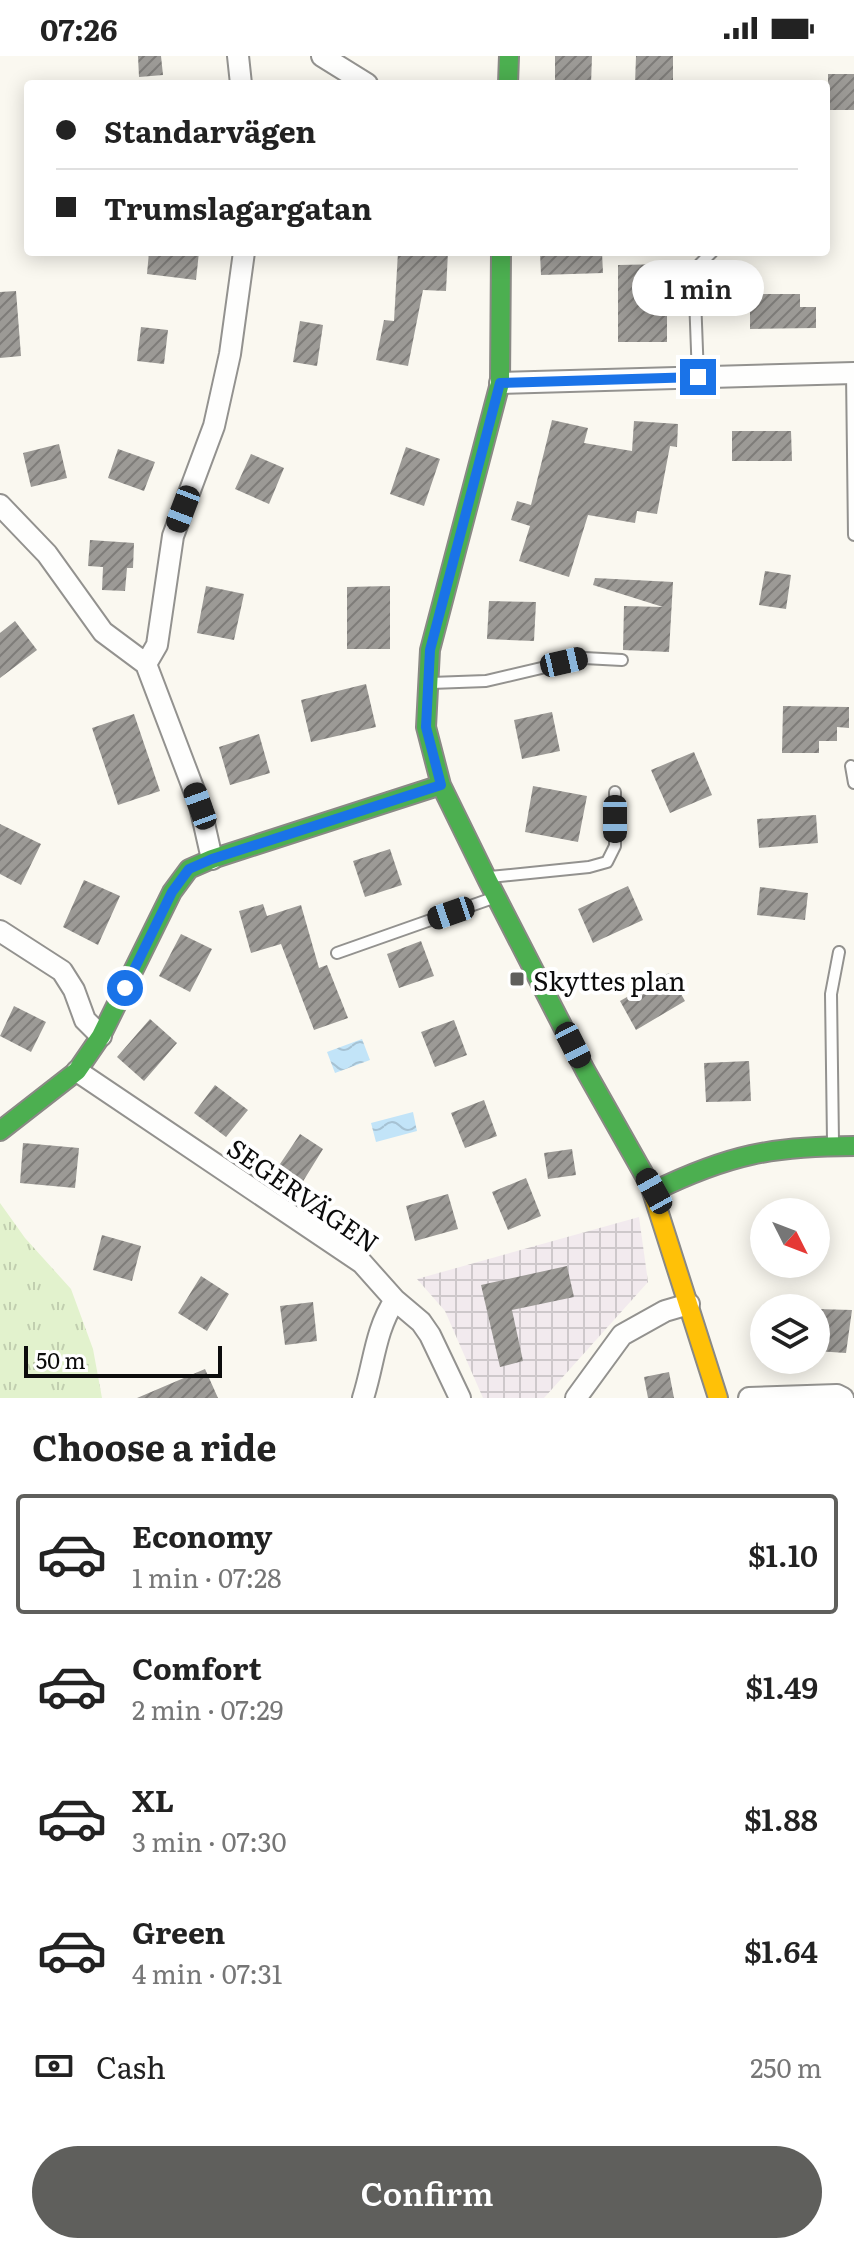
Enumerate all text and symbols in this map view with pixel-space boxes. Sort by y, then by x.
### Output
text: 07:26 [40,6,117,50]
text: Standarvägen [104,108,316,152]
text: Trumslagargatan [104,185,372,229]
callout: 1 min [632,261,764,317]
text: 1 min [664,268,732,307]
route end [680,359,716,395]
car [163,482,203,536]
car [538,645,590,679]
car [181,779,219,833]
car [603,795,627,843]
car [424,894,478,932]
place label: Skyttes plan [533,960,686,999]
route start [107,970,143,1006]
marker: Skyttes plan [508,970,526,988]
car [551,1018,595,1072]
street label: SEGERVÄGEN [220,1127,388,1261]
car [632,1164,676,1218]
north arrow [750,1198,830,1278]
map controls [750,1198,830,1374]
button: layers [750,1294,830,1374]
scale bar [24,1342,222,1378]
text: 50 m [36,1343,86,1376]
text: Choose a ride [32,1419,277,1472]
text: Economy [132,1513,272,1557]
icon: car [36,1518,108,1590]
text: $1.10 [748,1532,818,1576]
text: 1 min · 07:28 [132,1557,282,1596]
text: Comfort [132,1645,262,1689]
icon: car [36,1650,108,1722]
text: $1.49 [745,1664,818,1708]
text: 2 min · 07:29 [132,1689,283,1728]
text: XL [132,1777,174,1821]
icon: car [36,1782,108,1854]
text: $1.88 [744,1796,818,1840]
text: 3 min · 07:30 [132,1821,287,1860]
text: Green [132,1909,225,1953]
icon: car [36,1914,108,1986]
text: $1.64 [744,1928,818,1972]
text: 4 min · 07:31 [132,1953,282,1992]
icon: cash [32,2044,76,2088]
text: Cash [96,2044,166,2088]
text: 250 m [750,2047,822,2086]
button: Confirm [32,2146,822,2238]

